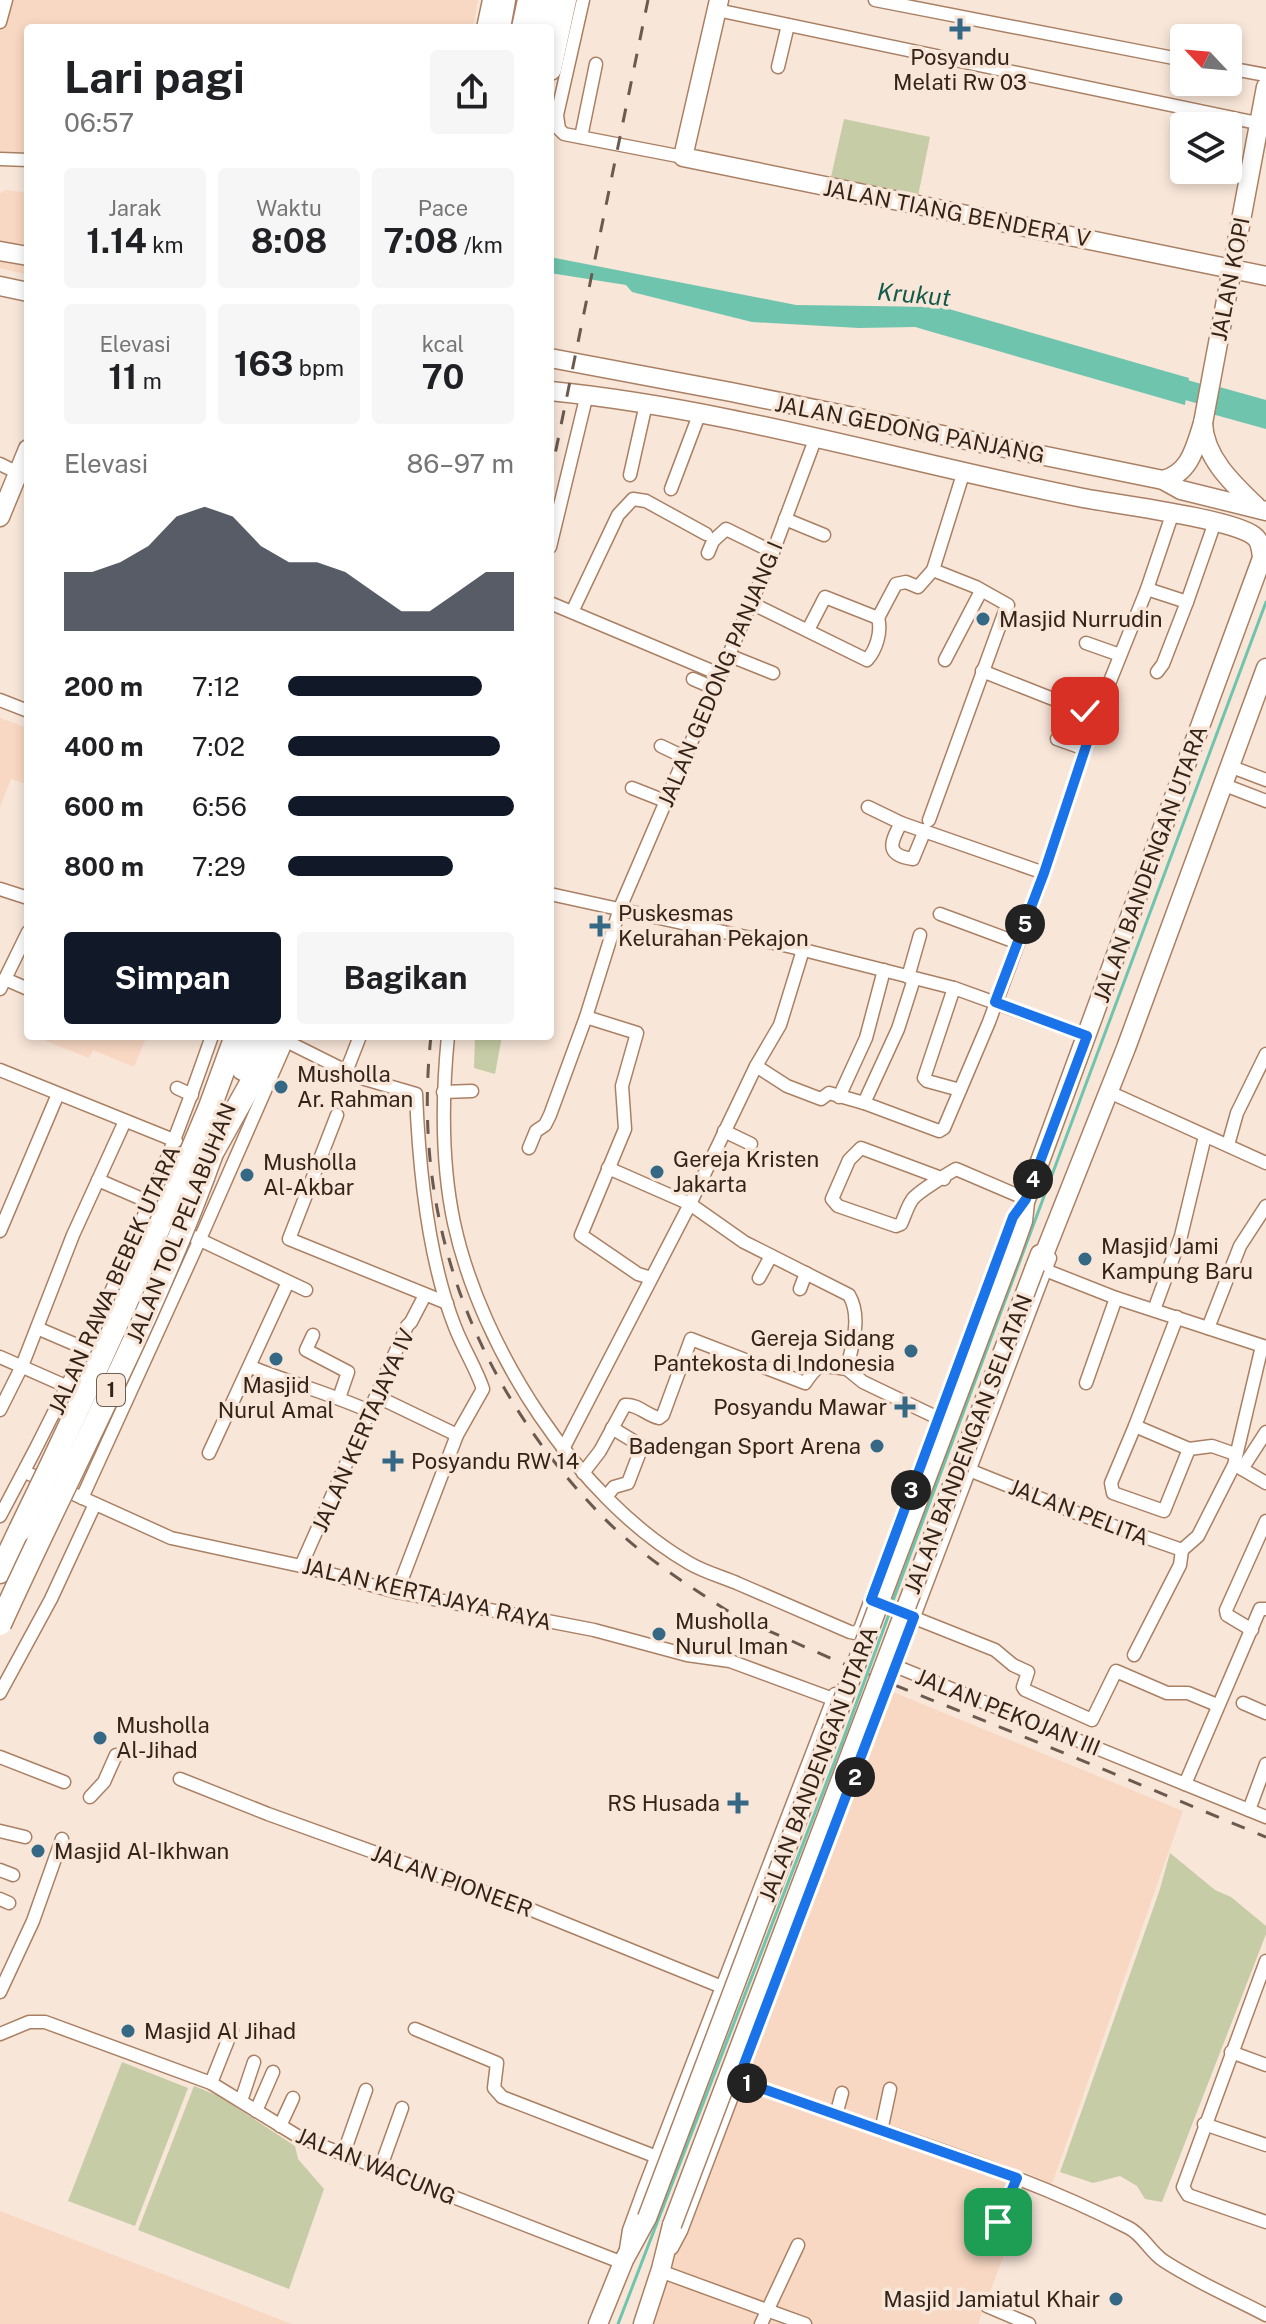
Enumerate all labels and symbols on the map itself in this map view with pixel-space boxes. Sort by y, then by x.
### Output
marker: Posyandu Melati Rw 03 [949,18,971,40]
north arrow [1170,24,1242,96]
place label: Posyandu Melati Rw 03 [893,44,1027,95]
street label: JALAN TIANG BENDERA V [821,174,1093,252]
street label: JALAN KOPI [1205,215,1255,343]
water label: Krukut [876,277,952,311]
street label: JALAN GEDONG PANJANG [773,390,1047,468]
street label: JALAN GEDONG PANJANG I [652,537,788,811]
place label: Masjid Nurrudin [999,606,1162,632]
marker: Masjid Nurrudin [974,610,992,628]
pin [1051,677,1119,745]
street label: JALAN BANDENGAN UTARA [1088,722,1212,1006]
place label: Puskesmas Kelurahan Pekajon [618,900,809,951]
pin: 5 [1005,904,1045,944]
marker: Puskesmas Kelurahan Pekajon [589,915,611,937]
place label: Musholla Ar. Rahman [297,1061,413,1112]
marker: Musholla Ar. Rahman [272,1078,290,1096]
street label: JALAN TOL PELABUHAN [121,1099,241,1347]
street label: JALAN RAWA BEBEK UTARA [43,1141,185,1419]
place label: Gereja Kristen Jakarta [673,1146,819,1197]
place label: Musholla Al-Akbar [263,1149,357,1200]
pin: 4 [1013,1159,1053,1199]
marker: Gereja Kristen Jakarta [648,1163,666,1181]
marker: Musholla Al-Akbar [238,1166,256,1184]
place label: Masjid Jami Kampung Baru [1101,1233,1253,1284]
marker: Masjid Jami Kampung Baru [1076,1250,1094,1268]
street label: JALAN BANDENGAN SELATAN [899,1291,1037,1597]
street label: JALAN KERTAJAYA IV [306,1324,420,1536]
place label: Gereja Sidang Pantekosta di Indonesia [653,1325,895,1376]
marker: Gereja Sidang Pantekosta di Indonesia [902,1342,920,1360]
marker: Masjid Nurul Amal [267,1350,285,1368]
place label: Masjid Nurul Amal [218,1372,334,1423]
road number: 1 [97,1374,125,1406]
place label: Posyandu Mawar [713,1394,887,1420]
marker: Posyandu Mawar [894,1396,916,1418]
place label: Badengan Sport Arena [628,1433,861,1459]
marker: Badengan Sport Arena [868,1437,886,1455]
place label: Posyandu RW 14 [411,1448,579,1474]
marker: Posyandu RW 14 [382,1450,404,1472]
pin: 3 [891,1470,931,1510]
street label: JALAN PELITA [1006,1473,1152,1551]
street label: JALAN KERTAJAYA RAYA [300,1553,554,1635]
place label: Musholla Nurul Iman [675,1608,788,1659]
street label: JALAN BANDENGAN UTARA [753,1623,883,1905]
marker: Musholla Nurul Iman [650,1625,668,1643]
street label: JALAN PEKOJAN III [912,1663,1104,1761]
place label: Musholla Al-Jihad [116,1712,210,1763]
marker: Musholla Al-Jihad [91,1729,109,1747]
pin: 2 [835,1757,875,1797]
place label: RS Husada [607,1790,720,1816]
marker: RS Husada [727,1792,749,1814]
place label: Masjid Al-Ikhwan [54,1838,229,1864]
street label: JALAN PIONEER [368,1840,536,1922]
marker: Masjid Al-Ikhwan [29,1842,47,1860]
place label: Masjid Al Jihad [144,2018,296,2044]
marker: Masjid Al Jihad [119,2022,137,2040]
pin: 1 [727,2063,767,2103]
street label: JALAN WACUNG [292,2122,460,2210]
pin [964,2188,1032,2256]
place label: Masjid Jamiatul Khair [883,2286,1100,2312]
marker: Masjid Jamiatul Khair [1107,2290,1125,2308]

